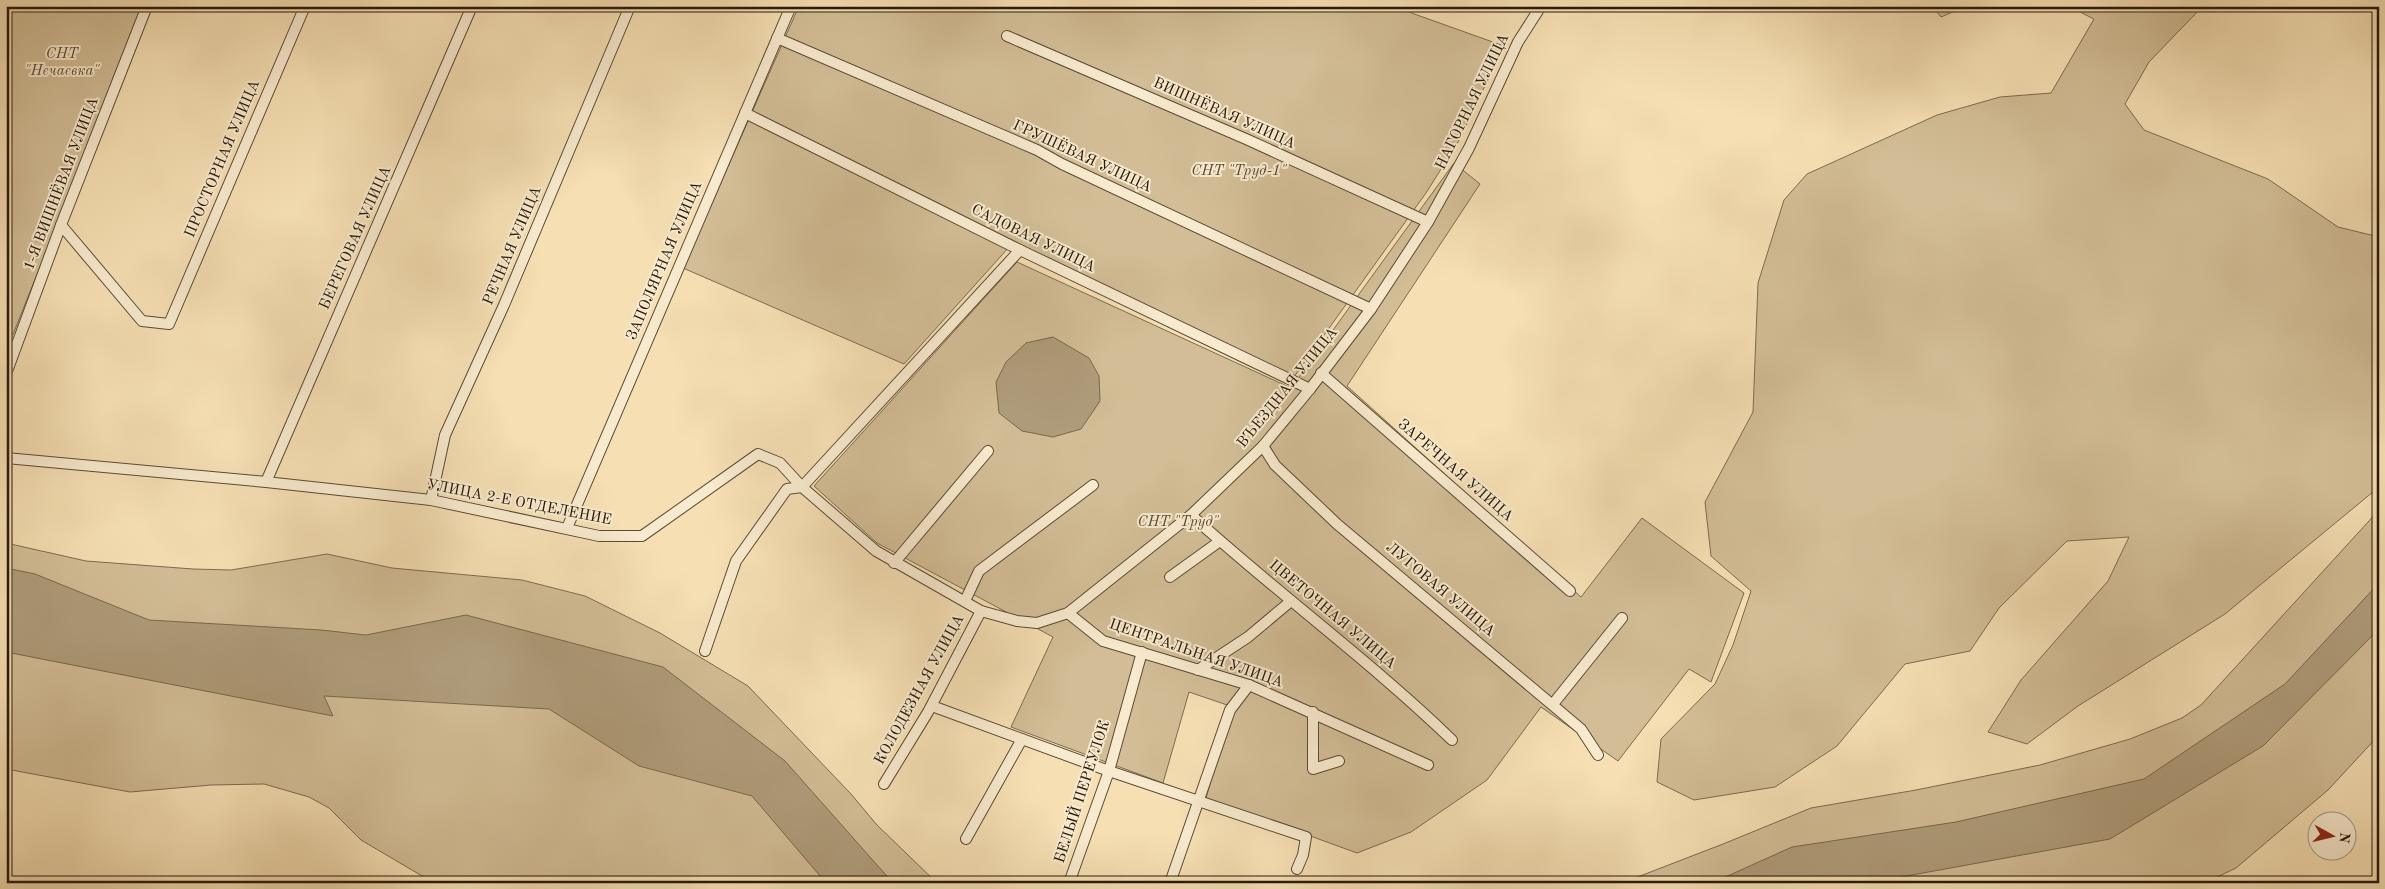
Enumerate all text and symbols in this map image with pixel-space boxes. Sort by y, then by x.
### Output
street label: НАГОРНАЯ УЛИЦА [1434,31,1513,172]
park label: СНТ "Нечаевка" [24,47,101,79]
street label: ВИШНЁВАЯ УЛИЦА [1151,73,1299,152]
street label: ПРОСТОРНАЯ УЛИЦА [183,77,263,240]
street label: 1-Я ВИШНЁВАЯ УЛИЦА [19,94,102,273]
street label: ГРУШЁВАЯ УЛИЦА [1010,115,1156,196]
street label: БЕРЕГОВАЯ УЛИЦА [318,163,395,312]
park label: СНТ "Труд-1" [1191,164,1288,179]
street label: ЗАПОЛЯРНАЯ УЛИЦА [625,179,706,343]
street label: РЕЧНАЯ УЛИЦА [481,184,545,307]
street label: САДОВАЯ УЛИЦА [969,202,1098,276]
street label: ВЪЕЗДНАЯ УЛИЦА [1235,325,1341,451]
street label: ЗАРЕЧНАЯ УЛИЦА [1394,417,1516,525]
street label: УЛИЦА 2-Е ОТДЕЛЕНИЕ [425,478,613,528]
park label: СНТ "Труд" [1137,515,1220,530]
street label: ЛУГОВАЯ УЛИЦА [1383,540,1498,640]
street label: ЦВЕТОЧНАЯ УЛИЦА [1266,558,1399,673]
street label: КОЛОДЕЗНАЯ УЛИЦА [872,612,968,768]
street label: ЦЕНТРАЛЬНАЯ УЛИЦА [1107,617,1286,691]
street label: БЕЛЫЙ ПЕРЕУЛОК [1049,717,1113,865]
north arrow [2308,812,2358,862]
text: N [2336,831,2352,844]

